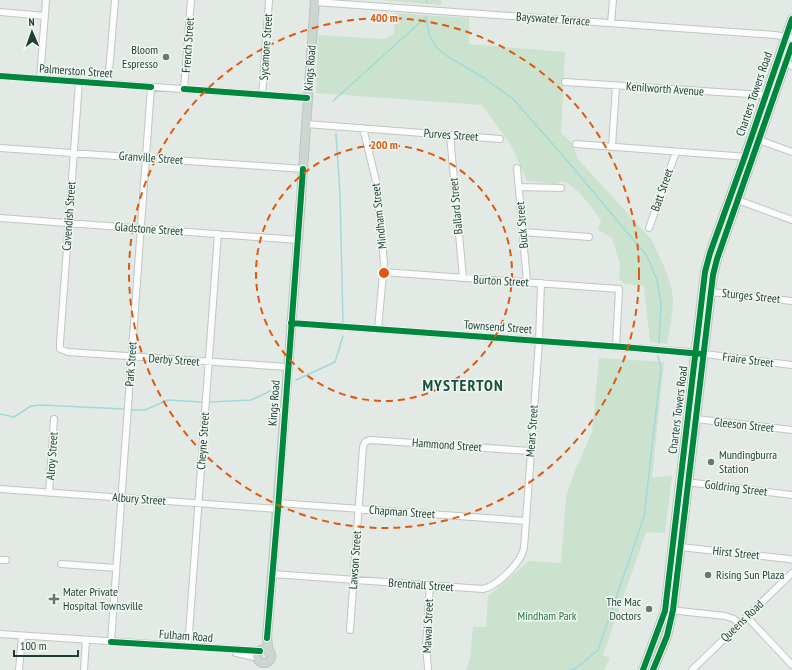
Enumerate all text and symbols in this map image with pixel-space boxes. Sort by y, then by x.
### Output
street label: Bayswater Terrace [516,8,591,29]
text: 400 m [370,10,398,25]
north arrow [12,12,52,52]
street label: Sycamore Street [256,12,275,81]
text: N [28,15,35,29]
street label: French Street [178,16,197,73]
place label: Bloom Espresso [122,42,158,71]
street label: Kings Road [300,44,319,91]
street label: Charters Towers Road [732,50,775,138]
marker: Bloom Espresso [161,52,171,62]
street label: Palmerston Street [39,60,114,81]
street label: Kenilworth Avenue [626,78,704,99]
street label: Purves Street [423,125,480,144]
text: 200 m [370,137,398,152]
street label: Granville Street [118,148,184,167]
street label: Batt Street [647,166,676,213]
street label: Ballard Street [445,176,465,235]
street label: Cavendish Street [59,180,78,251]
street label: Mindham Street [368,182,389,250]
street label: Buck Street [512,200,531,249]
street label: Gladstone Street [114,219,185,238]
centre of rings [377,266,391,280]
street label: Burton Street [473,272,530,289]
street label: Sturges Street [721,285,782,306]
street label: Townsend Street [463,317,533,336]
street label: Park Street [121,340,140,387]
street label: Fraire Street [722,349,775,370]
street label: Derby Street [148,350,201,369]
street label: Charters Towers Road [665,365,690,455]
district label: MYSTERTON [422,375,504,395]
street label: Kings Road [264,379,283,426]
street label: Mears Street [522,404,541,457]
street label: Cheyne Street [193,411,212,470]
street label: Gleeson Street [713,414,776,435]
street label: Alroy Street [42,431,61,481]
street label: Hammond Street [412,435,483,454]
place label: Mundingburra Station [719,447,777,476]
marker: Mundingburra Station [706,457,716,467]
street label: Goldring Street [704,476,769,499]
street label: Albury Street [112,489,167,508]
street label: Chapman Street [369,502,436,521]
street label: Lawson Street [345,530,364,590]
street label: Hirst Street [712,543,761,562]
place label: Rising Sun Plaza [716,567,785,582]
marker: Rising Sun Plaza [703,570,713,580]
street label: Brentnall Street [388,575,455,594]
place label: Mater Private Hospital Townsville [63,584,143,613]
marker: Mater Private Hospital Townsville [48,593,60,605]
place label: The Mac Doctors [606,594,642,623]
street label: Queens Road [717,597,766,645]
street label: Mawai Street [419,598,436,653]
marker: The Mac Doctors [644,604,654,614]
park label: Mindham Park [518,608,577,623]
street label: Fulham Road [159,626,213,645]
scale bar [14,632,78,658]
text: 100 m [20,638,47,653]

